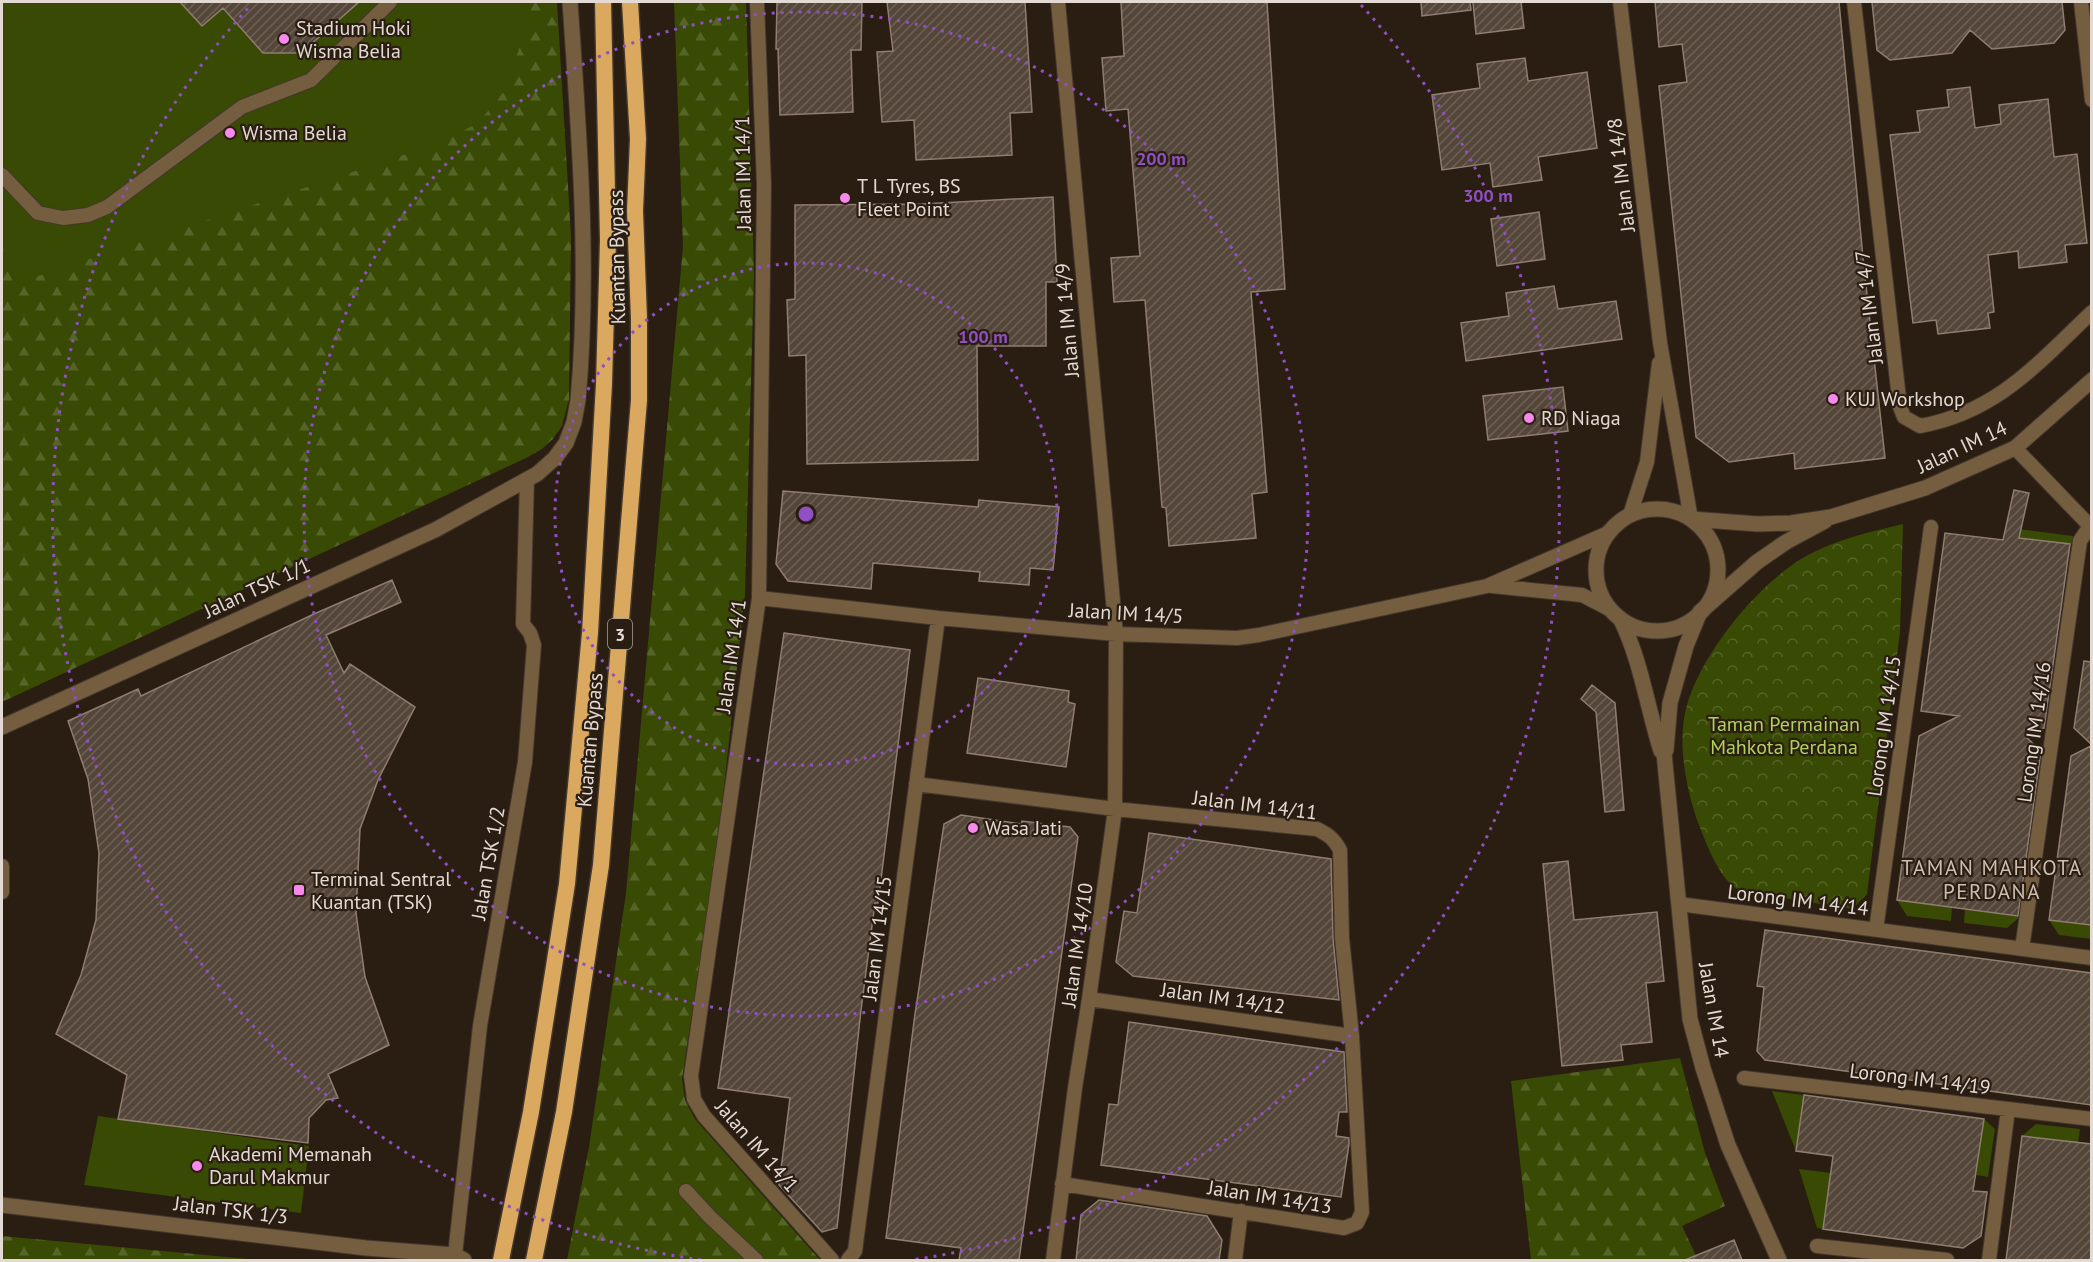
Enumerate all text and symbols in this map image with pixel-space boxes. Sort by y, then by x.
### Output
place label: Stadium Hoki Wisma Belia [296,15,411,64]
marker: Stadium Hoki Wisma Belia [277,32,291,46]
street label: Jalan IM 14/1 [729,116,757,231]
street label: Jalan IM 14/8 [1601,117,1641,234]
place label: Wisma Belia [242,120,347,146]
marker: Wisma Belia [223,126,237,140]
text: 200 m [1136,147,1186,170]
place label: T L Tyres, BS Fleet Point [857,173,961,222]
text: 300 m [1463,184,1513,207]
street label: Kuantan Bypass [603,189,631,325]
marker: T L Tyres, BS Fleet Point [838,191,852,205]
street label: Jalan IM 14/7 [1849,249,1889,366]
street label: Jalan IM 14/9 [1049,262,1085,379]
text: 100 m [958,325,1008,348]
place label: KUJ Workshop [1845,386,1965,412]
marker: KUJ Workshop [1826,392,1840,406]
place label: RD Niaga [1541,405,1621,431]
marker: RD Niaga [1522,411,1536,425]
street label: Jalan IM 14 [1912,415,2011,480]
centre of rings [796,504,816,524]
street label: Jalan TSK 1/1 [199,552,314,624]
street label: Jalan IM 14/1 [710,597,752,716]
street label: Jalan IM 14/5 [1067,597,1184,629]
road number: 3 [608,619,632,649]
street label: Lorong IM 14/15 [1861,654,1907,798]
street label: Lorong IM 14/16 [2011,660,2057,804]
street label: Kuantan Bypass [571,672,609,808]
park label: Taman Permainan Mahkota Perdana [1708,711,1860,760]
street label: Jalan IM 14/11 [1190,784,1319,826]
street label: Jalan TSK 1/2 [465,804,511,923]
place label: Wasa Jati [985,815,1062,841]
marker: Wasa Jati [966,821,980,835]
district label: TAMAN MAHKOTA PERDANA [1901,854,2083,905]
place label: Terminal Sentral Kuantan (TSK) [311,866,451,915]
street label: Jalan IM 14/15 [856,874,898,1003]
street label: Lorong IM 14/14 [1726,878,1870,922]
street label: Jalan IM 14/10 [1055,881,1099,1010]
marker: Terminal Sentral Kuantan (TSK) [292,883,306,897]
street label: Jalan IM 14 [1693,959,1735,1060]
street label: Jalan IM 14/12 [1158,976,1287,1020]
street label: Lorong IM 14/19 [1848,1057,1992,1101]
street label: Jalan IM 14/1 [709,1093,804,1198]
place label: Akademi Memanah Darul Makmur [209,1141,372,1190]
marker: Akademi Memanah Darul Makmur [190,1159,204,1173]
street label: Jalan IM 14/13 [1205,1174,1334,1220]
street label: Jalan TSK 1/3 [171,1190,290,1230]

